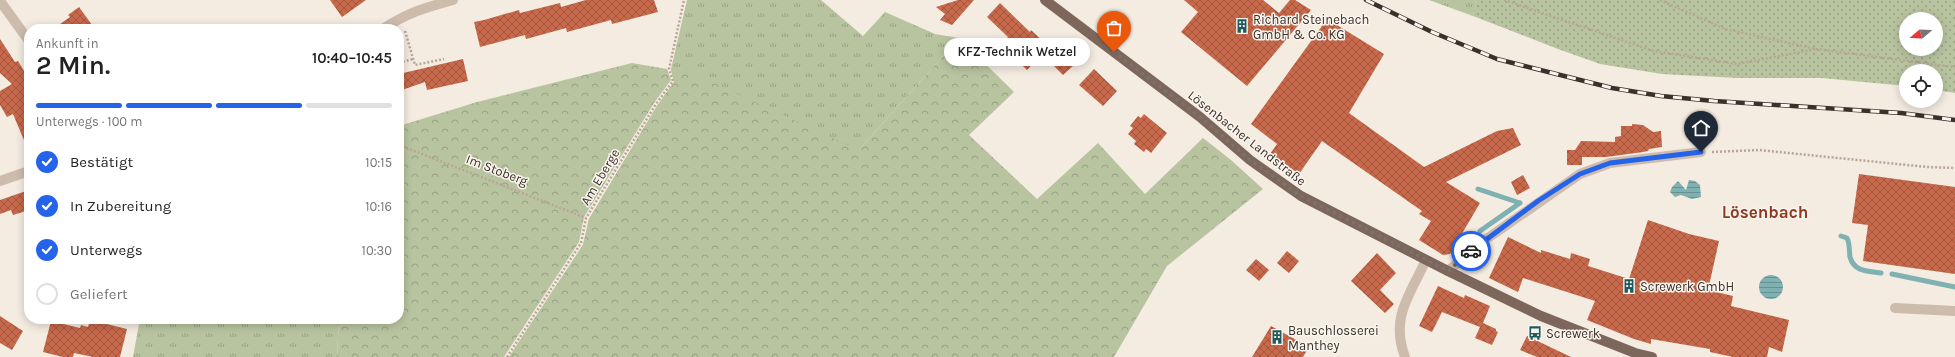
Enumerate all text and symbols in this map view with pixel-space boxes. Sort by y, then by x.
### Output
pin [1097,11,1131,52]
place label: Richard Steinebach GmbH & Co. KG [1253,12,1369,42]
north arrow [1899,12,1943,56]
map controls [1899,12,1943,108]
icon: bag [1103,17,1125,39]
building icon: Richard Steinebach GmbH & Co. KG [1234,18,1250,34]
text: Ankunft in [36,36,99,51]
callout: KFZ-Technik Wetzel [944,38,1090,66]
text: KFZ-Technik Wetzel [957,44,1077,59]
text: 10:40–10:45 [312,49,392,67]
text: 2 Min. [36,50,110,81]
button: locate [1899,64,1943,108]
street label: Lösenbacher Landstraße [1185,87,1309,189]
pin [1684,111,1718,152]
text: Unterwegs · 100 m [36,114,142,129]
icon: home [1690,117,1712,139]
street label: Am Eberge [577,146,623,208]
icon: check [36,151,58,173]
street label: Im Stoberg [464,151,531,189]
text: Bestätigt [70,153,133,171]
text: 10:15 [365,155,392,170]
icon: check [36,195,58,217]
text: In Zubereitung [70,197,171,215]
text: 10:16 [365,199,392,214]
district label: Lösenbach [1722,202,1808,222]
courier [1451,231,1491,271]
icon: check [36,239,58,261]
icon: car [1460,240,1482,262]
text: Unterwegs [70,241,143,259]
text: 10:30 [362,243,392,258]
building icon: Screwerk GmbH [1621,278,1637,294]
place label: Screwerk GmbH [1640,279,1734,294]
text: Geliefert [70,285,128,303]
place label: Bauschlosserei Manthey [1288,323,1379,353]
bus stop icon: Screwerk [1527,325,1543,341]
place label: Screwerk [1546,326,1600,341]
building icon: Bauschlosserei Manthey [1269,329,1285,345]

